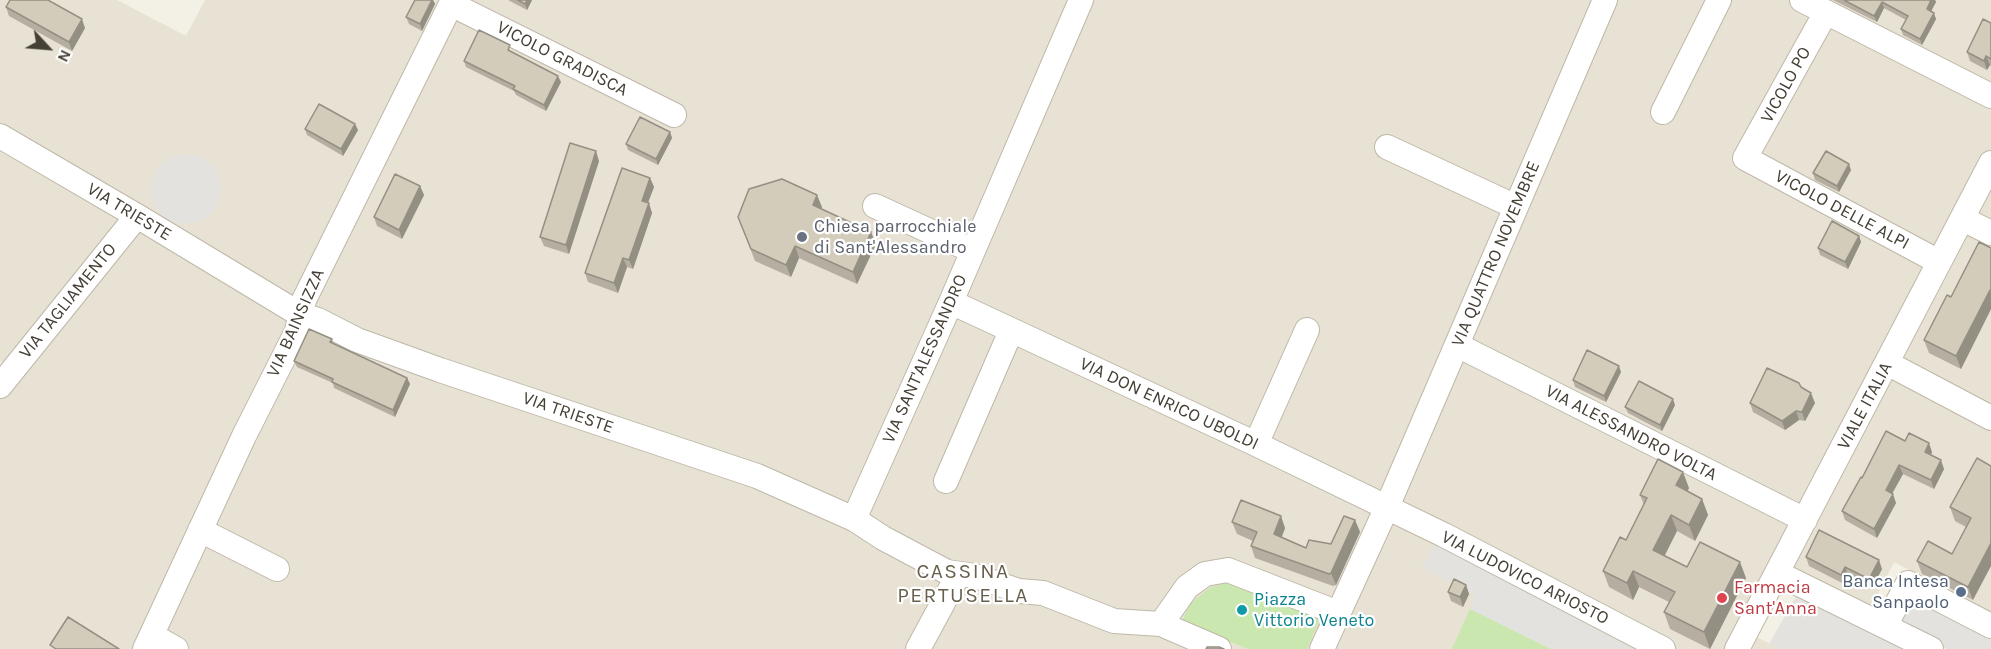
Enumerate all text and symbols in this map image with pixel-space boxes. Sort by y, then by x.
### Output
street label: VICOLO GRADISCA [493,17,631,101]
north arrow [18,18,78,78]
street label: VICOLO PO [1756,43,1816,127]
text: N [54,47,76,65]
street label: VIA QUATTRO NOVEMBRE [1447,158,1545,350]
street label: VICOLO DELLE ALPI [1771,165,1913,255]
street label: VIA TRIESTE [83,178,175,246]
place label: Chiesa parrocchiale di Sant'Alessandro [814,216,976,258]
marker: Chiesa parrocchiale di Sant'Alessandro [795,230,809,244]
street label: VIA TAGLIAMENTO [15,239,121,363]
street label: VIA BAINSIZZA [262,266,330,380]
street label: VIA SANT'ALESSANDRO [878,271,972,447]
street label: VIA DON ENRICO UBOLDI [1076,353,1262,455]
street label: VIALE ITALIA [1833,359,1897,453]
street label: VIA ALESSANDRO VOLTA [1542,380,1720,486]
street label: VIA TRIESTE [520,387,616,439]
street label: VIA LUDOVICO ARIOSTO [1438,526,1612,630]
district label: CASSINA PERTUSELLA [897,559,1029,609]
place label: Banca Intesa Sanpaolo [1842,571,1949,614]
place label: Farmacia Sant'Anna [1734,577,1817,620]
marker: Banca Intesa Sanpaolo [1954,585,1968,599]
place label: Piazza Vittorio Veneto [1254,589,1374,632]
marker: Farmacia Sant'Anna [1715,591,1729,605]
marker: Piazza Vittorio Veneto [1235,603,1249,617]

